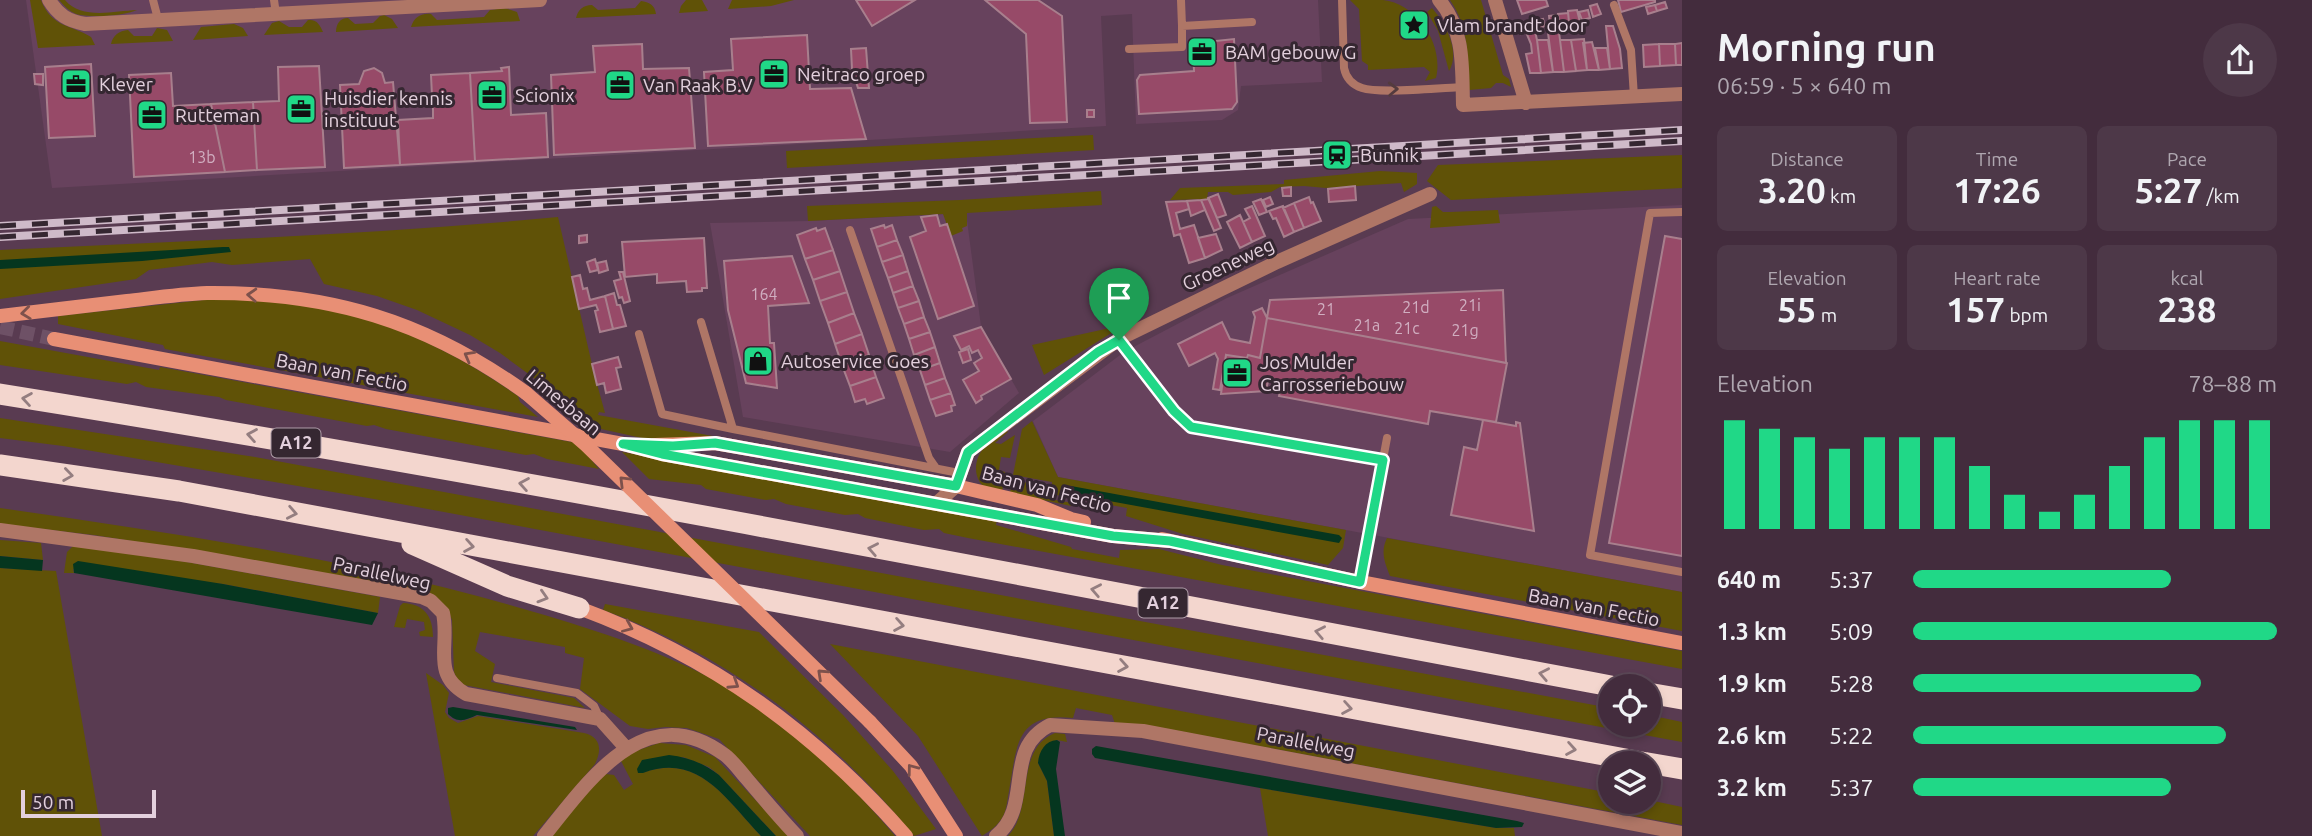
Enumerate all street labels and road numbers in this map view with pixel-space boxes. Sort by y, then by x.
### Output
street label: Groeneweg [1179,233,1277,295]
street label: Baan van Fectio [274,348,410,396]
street label: Limesbaan [522,364,606,440]
road number: A12 [272,428,320,458]
street label: Baan van Fectio [980,461,1114,517]
street label: Parallelweg [331,552,433,594]
street label: Baan van Fectio [1526,583,1662,631]
road number: A12 [1138,588,1188,618]
street label: Parallelweg [1255,722,1357,762]

